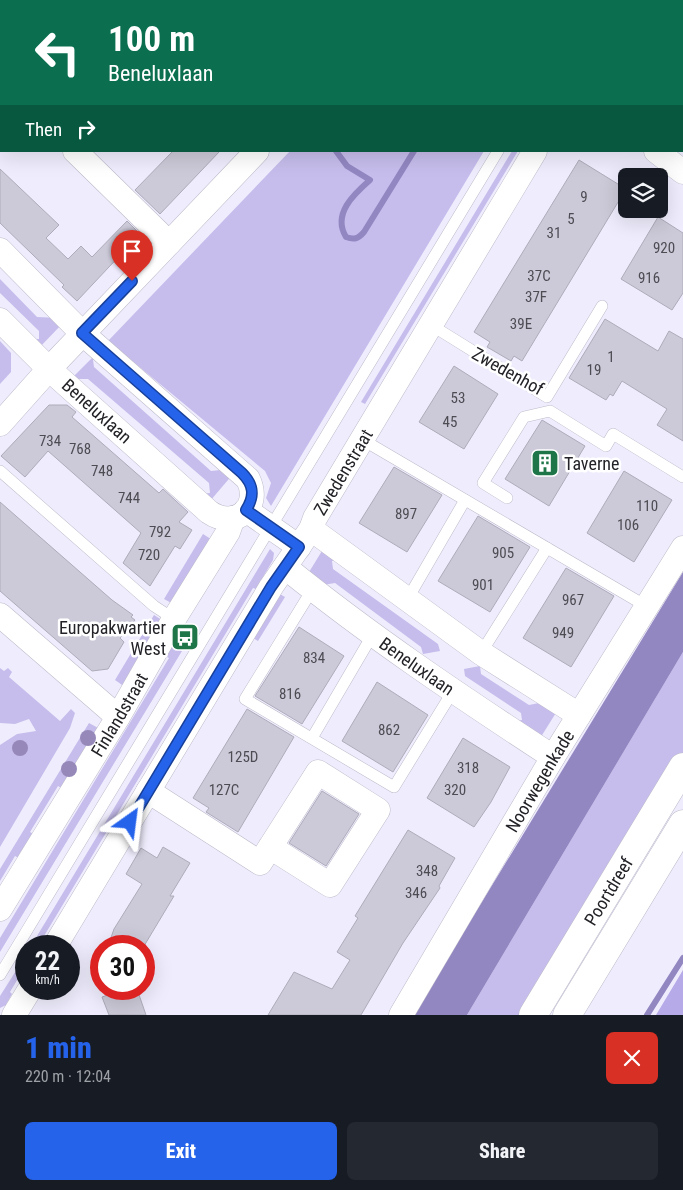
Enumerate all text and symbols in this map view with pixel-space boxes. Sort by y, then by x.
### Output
text: 100 m [108,19,195,60]
icon: left [25,20,90,85]
text: Beneluxlaan [108,61,213,86]
icon: right [72,115,100,143]
text: Then [25,118,62,141]
map controls [618,168,668,218]
button: layers [618,168,668,218]
house number: 9 [580,188,588,206]
house number: 5 [567,210,575,228]
house number: 31 [547,224,561,242]
pin [111,230,153,281]
icon: arrive [118,237,146,265]
house number: 920 [653,239,675,257]
house number: 37C [527,267,551,285]
house number: 916 [638,269,660,287]
house number: 37F [525,288,547,306]
house number: 39E [510,315,532,333]
street label: Zwedenhof [468,343,548,399]
house number: 1 [607,348,615,366]
house number: 19 [587,361,601,379]
street label: Beneluxlaan [58,374,136,448]
house number: 53 [451,389,465,407]
house number: 45 [443,413,457,431]
street label: Zwedenstraat [309,425,377,519]
house number: 734 [39,432,61,450]
house number: 768 [69,440,91,458]
building icon: Taverne [530,448,560,478]
place label: Taverne [564,453,620,474]
house number: 748 [91,462,113,480]
house number: 744 [118,489,140,507]
house number: 110 [636,497,658,515]
house number: 897 [395,505,417,523]
house number: 106 [617,516,639,534]
house number: 792 [149,523,171,541]
house number: 905 [492,544,514,562]
house number: 720 [138,546,160,564]
house number: 901 [472,576,494,594]
house number: 967 [562,591,584,609]
place label: Europakwartier West [59,617,167,659]
bus stop icon: Europakwartier West [170,622,200,652]
house number: 949 [552,624,574,642]
street label: Beneluxlaan [376,632,458,699]
house number: 834 [303,649,325,667]
street label: Finlandstraat [86,669,152,760]
house number: 816 [279,685,301,703]
house number: 862 [378,721,400,739]
street label: Noorwegenkade [501,726,578,836]
house number: 125D [228,748,258,766]
house number: 318 [457,759,479,777]
house number: 127C [209,781,239,799]
house number: 320 [444,781,466,799]
position arrow [103,795,155,847]
street label: Poortdreef [579,853,637,929]
house number: 348 [416,862,438,880]
house number: 346 [405,884,427,902]
speed limit sign: 30 [90,935,155,1000]
text: 22 [35,947,60,976]
text: km/h [35,973,60,987]
text: 1 min [25,1030,92,1065]
button: close [606,1032,658,1084]
text: 220 m · 12:04 [25,1067,111,1086]
button: Exit [25,1122,337,1180]
button: Share [347,1122,658,1180]

